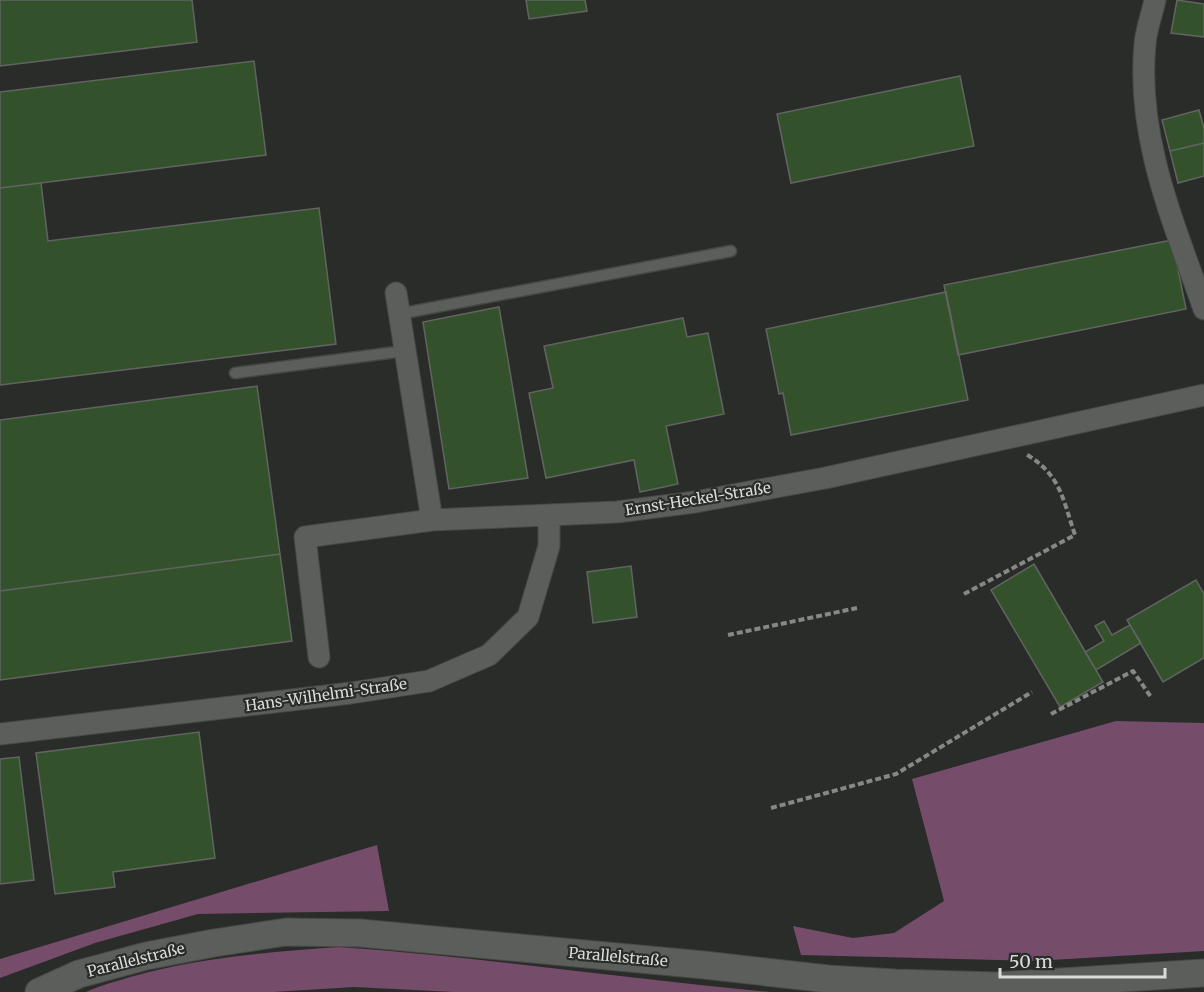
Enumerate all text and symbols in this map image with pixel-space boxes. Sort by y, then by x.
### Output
street label: Ernst-Heckel-Straße [624,478,772,519]
street label: Hans-Wilhelmi-Straße [244,674,408,715]
street label: Parallelstraße [85,938,187,981]
scale bar [1000,941,1165,979]
street label: Parallelstraße [568,943,669,970]
text: 50 m [1009,950,1053,973]

